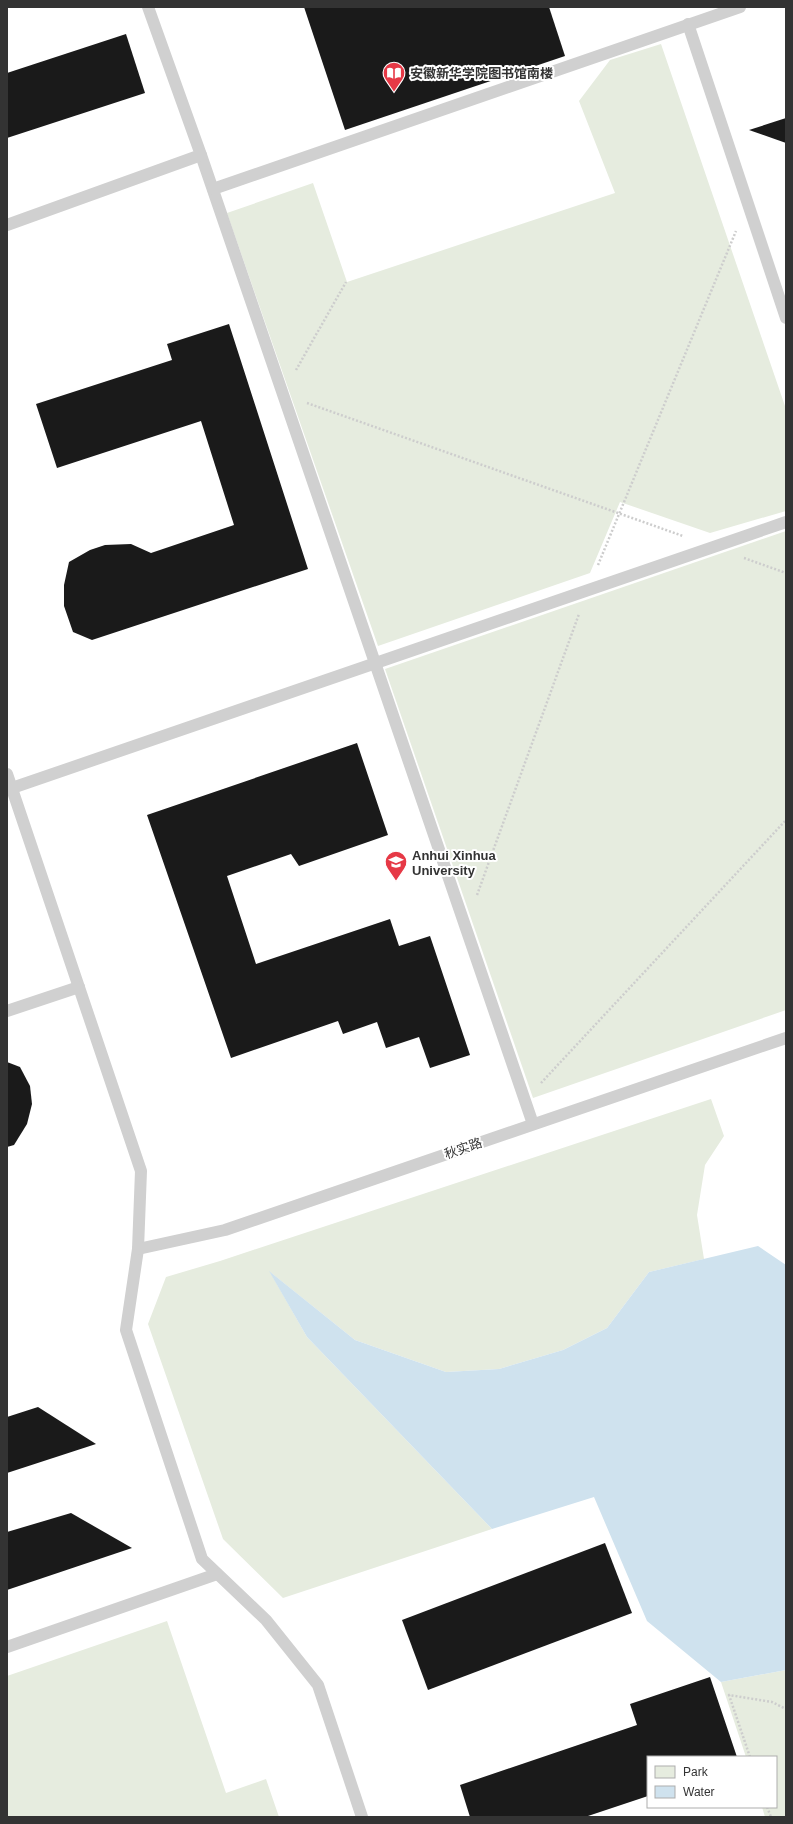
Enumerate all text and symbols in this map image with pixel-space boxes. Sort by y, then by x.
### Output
library icon: 安徽新华学院图书馆南楼 [381,60,407,93]
place label: 安徽新华学院图书馆南楼 [410,66,553,81]
place label: Anhui Xinhua University [412,848,497,878]
school or university icon: Anhui Xinhua University [383,849,409,882]
street label: 秋实路 [442,1135,484,1162]
legend [647,1756,777,1808]
text: Park [683,1765,709,1779]
text: Water [683,1785,715,1799]

